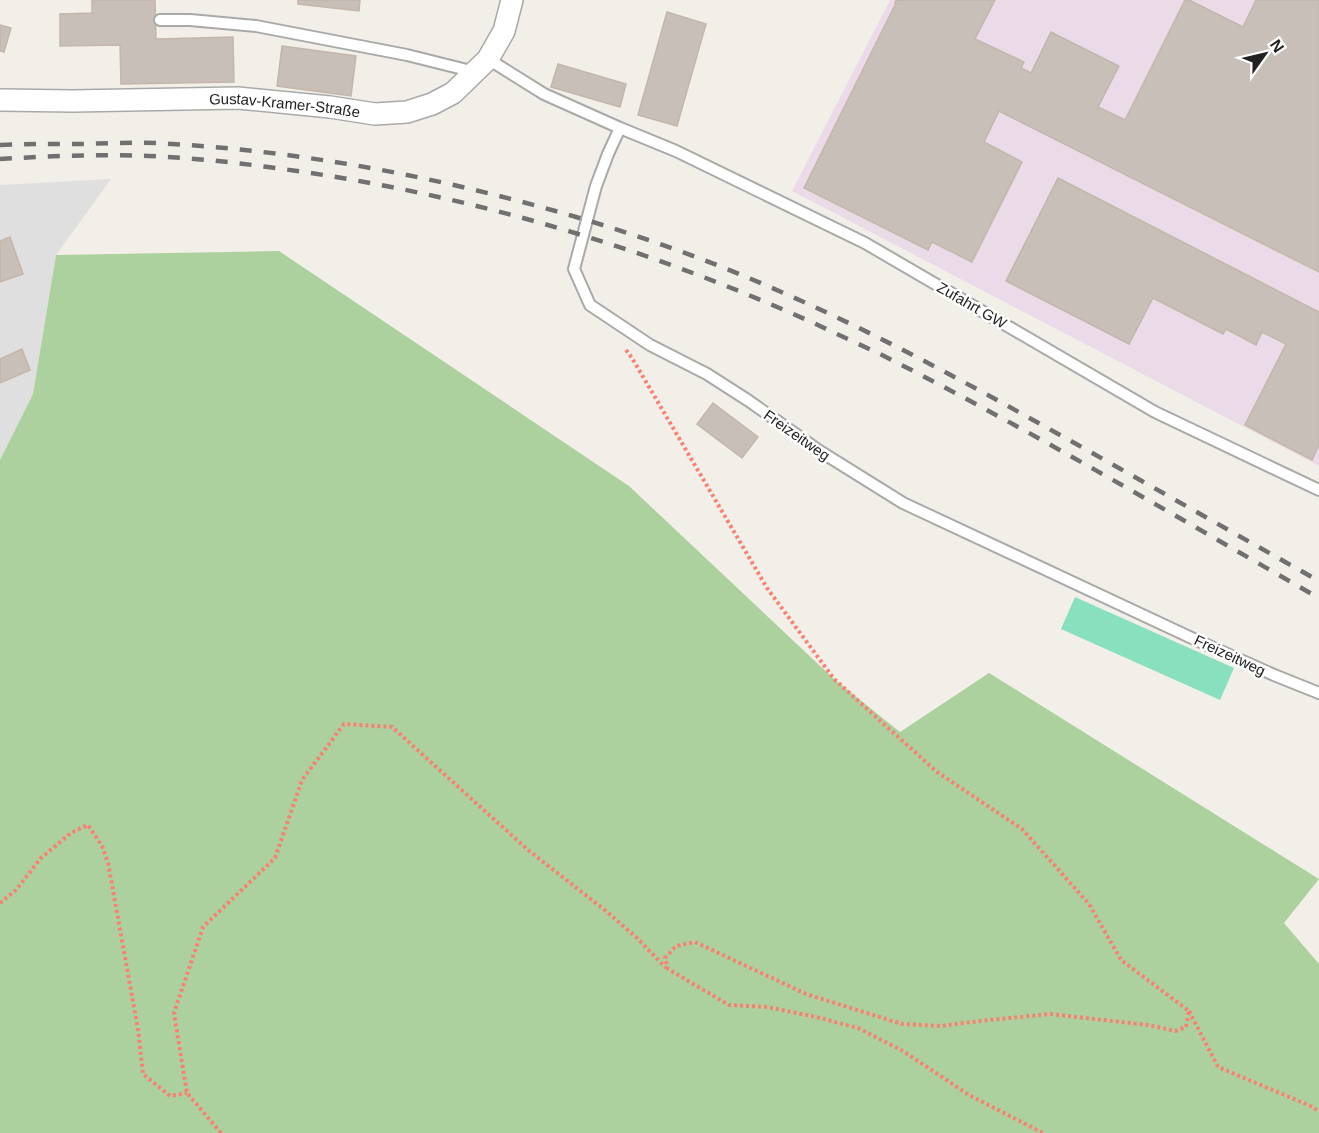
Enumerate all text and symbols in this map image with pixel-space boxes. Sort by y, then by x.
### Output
north arrow [1235,24,1295,84]
text: N [1267,36,1287,55]
street label: Gustav-Kramer-Straße [209,89,361,120]
street label: Zufahrt GW [934,278,1011,332]
street label: Freizeitweg [761,406,833,464]
street label: Freizeitweg [1192,631,1268,679]

